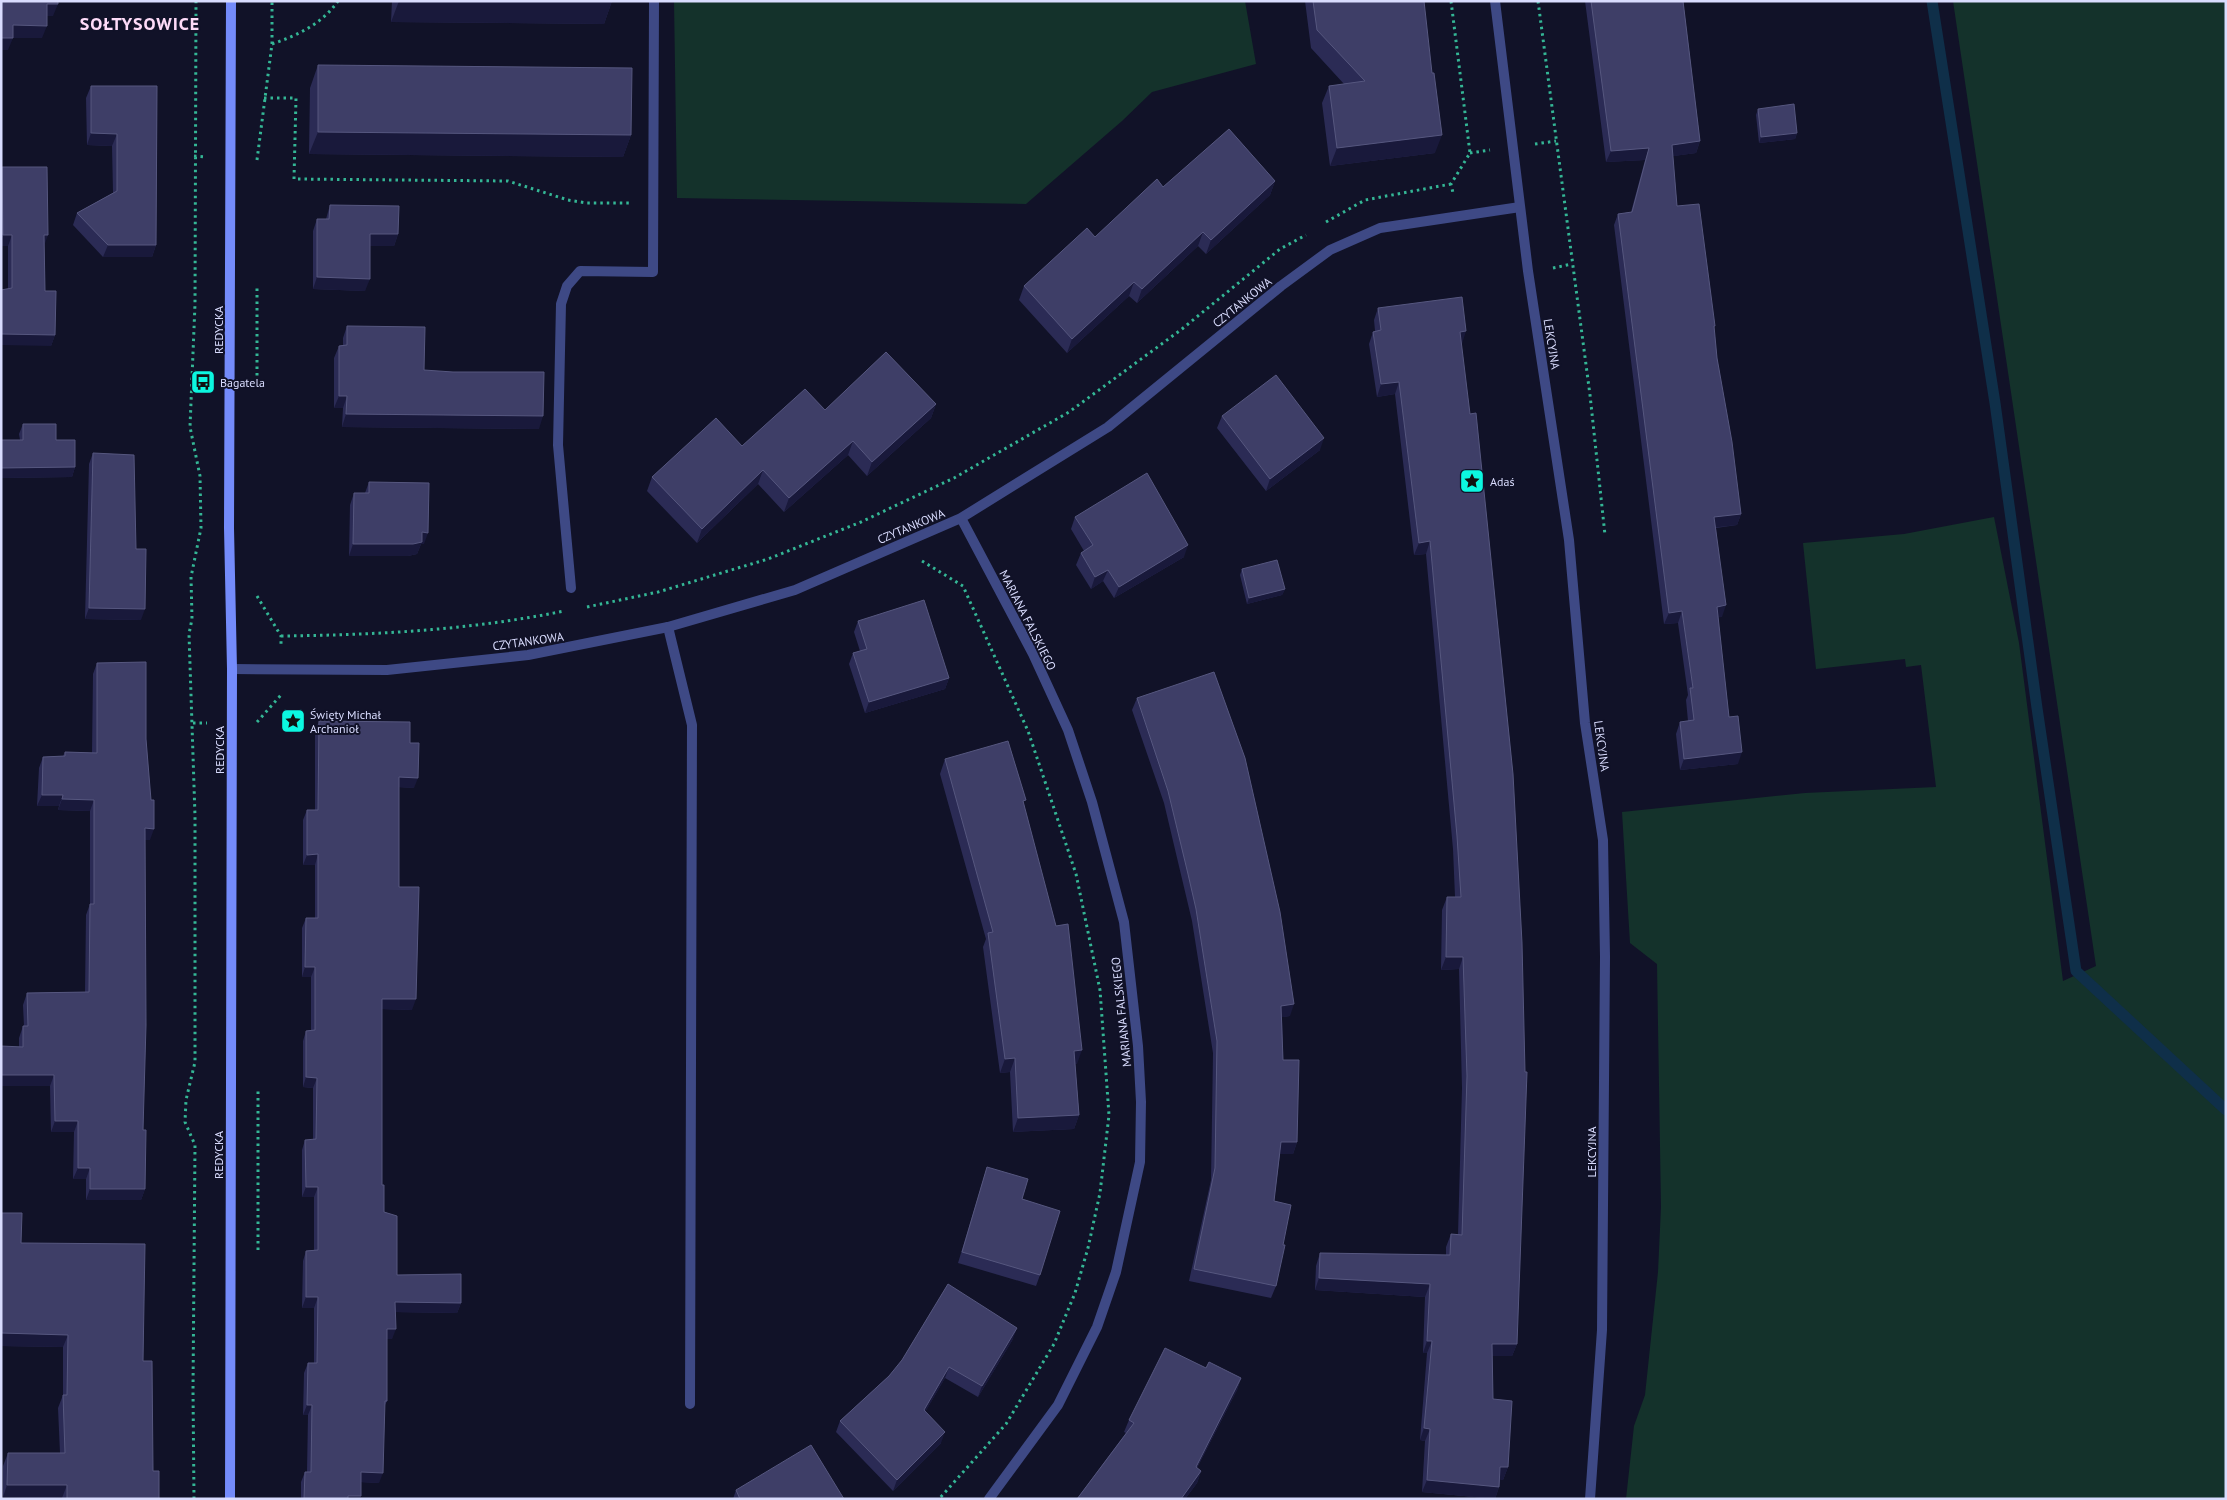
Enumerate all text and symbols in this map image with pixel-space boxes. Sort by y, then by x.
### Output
district label: SOŁTYSOWICE [80,12,200,35]
street label: CZYTANKOWA [1209,274,1275,330]
street label: REDYCKA [211,306,226,354]
street label: LEKCYJNA [1541,318,1563,370]
bus stop icon: Bagatela [190,369,216,395]
place label: Bagatela [220,375,265,390]
place icon: Adaś [1459,468,1485,494]
place label: Adaś [1490,474,1514,489]
street label: CZYTANKOWA [875,505,947,547]
street label: MARIANA FALSKIEGO [996,567,1060,673]
street label: CZYTANKOWA [491,629,565,653]
place label: Święty Michał Archanioł [310,707,382,736]
place icon: Święty Michał Archanioł [280,708,306,734]
street label: LEKCYJNA [1591,720,1613,772]
street label: REDYCKA [212,726,227,774]
street label: MARIANA FALSKIEGO [1108,956,1134,1068]
street label: LEKCYJNA [1584,1126,1599,1178]
street label: REDYCKA [211,1131,226,1179]

